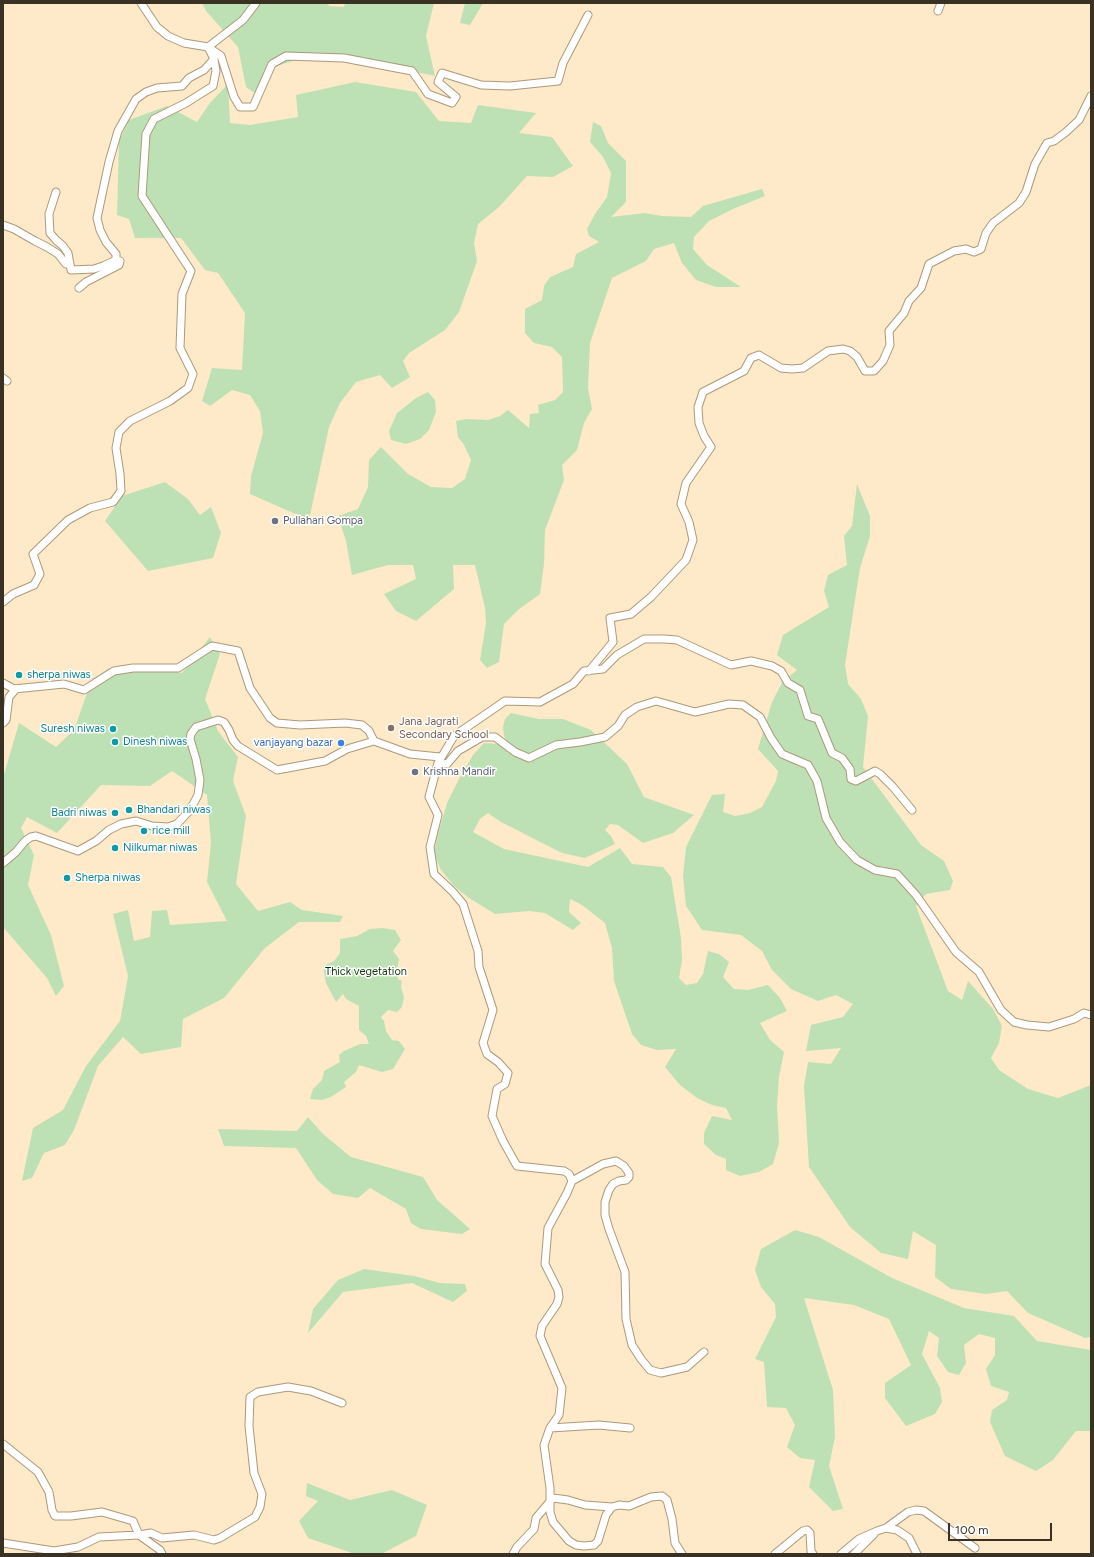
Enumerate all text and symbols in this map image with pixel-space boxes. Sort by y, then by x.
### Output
place label: Pullahari Gompa [283,514,363,528]
marker: Pullahari Gompa [270,516,280,526]
place label: sherpa niwas [27,668,91,682]
marker: sherpa niwas [14,670,24,680]
place label: Jana Jagrati Secondary School [399,715,489,741]
place label: Suresh niwas [40,722,105,736]
marker: Jana Jagrati Secondary School [386,723,396,733]
marker: Suresh niwas [108,724,118,734]
place label: Dinesh niwas [123,735,187,749]
place label: vanjayang bazar [254,736,333,750]
marker: Dinesh niwas [110,737,120,747]
marker: vanjayang bazar [336,738,346,748]
place label: Krishna Mandir [423,765,495,779]
marker: Krishna Mandir [410,767,420,777]
place label: Bhandari niwas [137,803,211,817]
marker: Bhandari niwas [124,805,134,815]
place label: Badri niwas [51,806,107,820]
marker: Badri niwas [110,808,120,818]
place label: rice mill [152,824,190,838]
marker: rice mill [139,826,149,836]
place label: Nilkumar niwas [123,841,197,855]
marker: Nilkumar niwas [110,843,120,853]
place label: Sherpa niwas [75,871,140,885]
marker: Sherpa niwas [62,873,72,883]
park label: Thick vegetation [325,965,407,979]
scale bar [950,1515,1054,1541]
text: 100 m [955,1523,989,1537]

